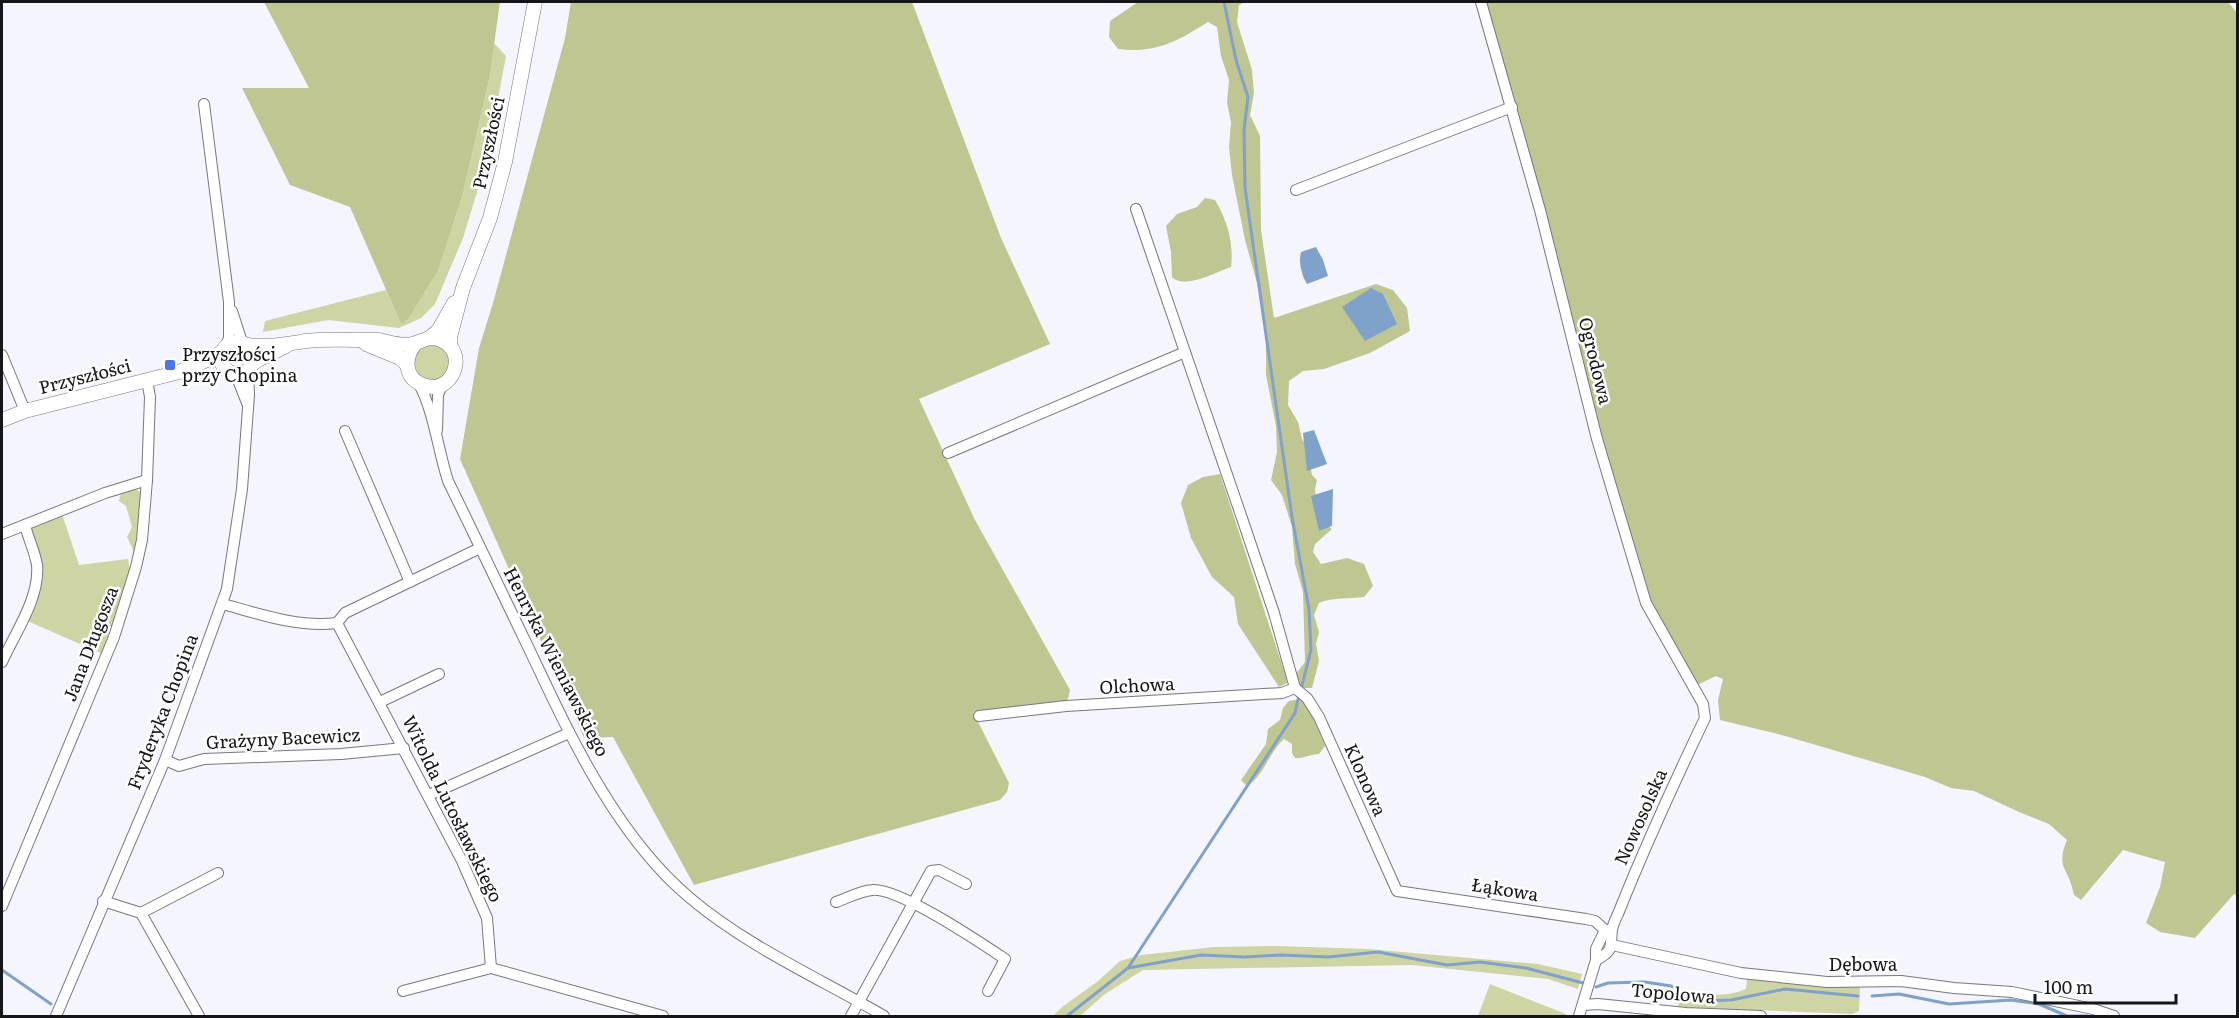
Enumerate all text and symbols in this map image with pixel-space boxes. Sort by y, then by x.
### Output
street label: Przyszłości [465,94,511,192]
street label: Ogrodowa [1573,314,1620,407]
place label: Przyszłości przy Chopina [182,340,298,388]
street label: Przyszłości [36,351,134,400]
marker: Przyszłości przy Chopina [163,358,177,372]
street label: Henryka Wieniawskiego [498,562,617,761]
street label: Jana Długosza [55,582,124,705]
street label: Fryderyka Chopina [119,629,204,793]
street label: Olchowa [1099,669,1176,700]
street label: Witolda Lutosławskiego [396,710,510,906]
street label: Grażyny Bacewicz [205,720,361,755]
street label: Klonowa [1338,739,1394,820]
street label: Nowosolska [1606,763,1673,869]
street label: Łąkowa [1470,870,1541,907]
street label: Dębowa [1829,950,1898,977]
scale bar [2035,967,2176,1005]
text: 100 m [2044,973,2093,1000]
street label: Topolowa [1630,975,1717,1010]

